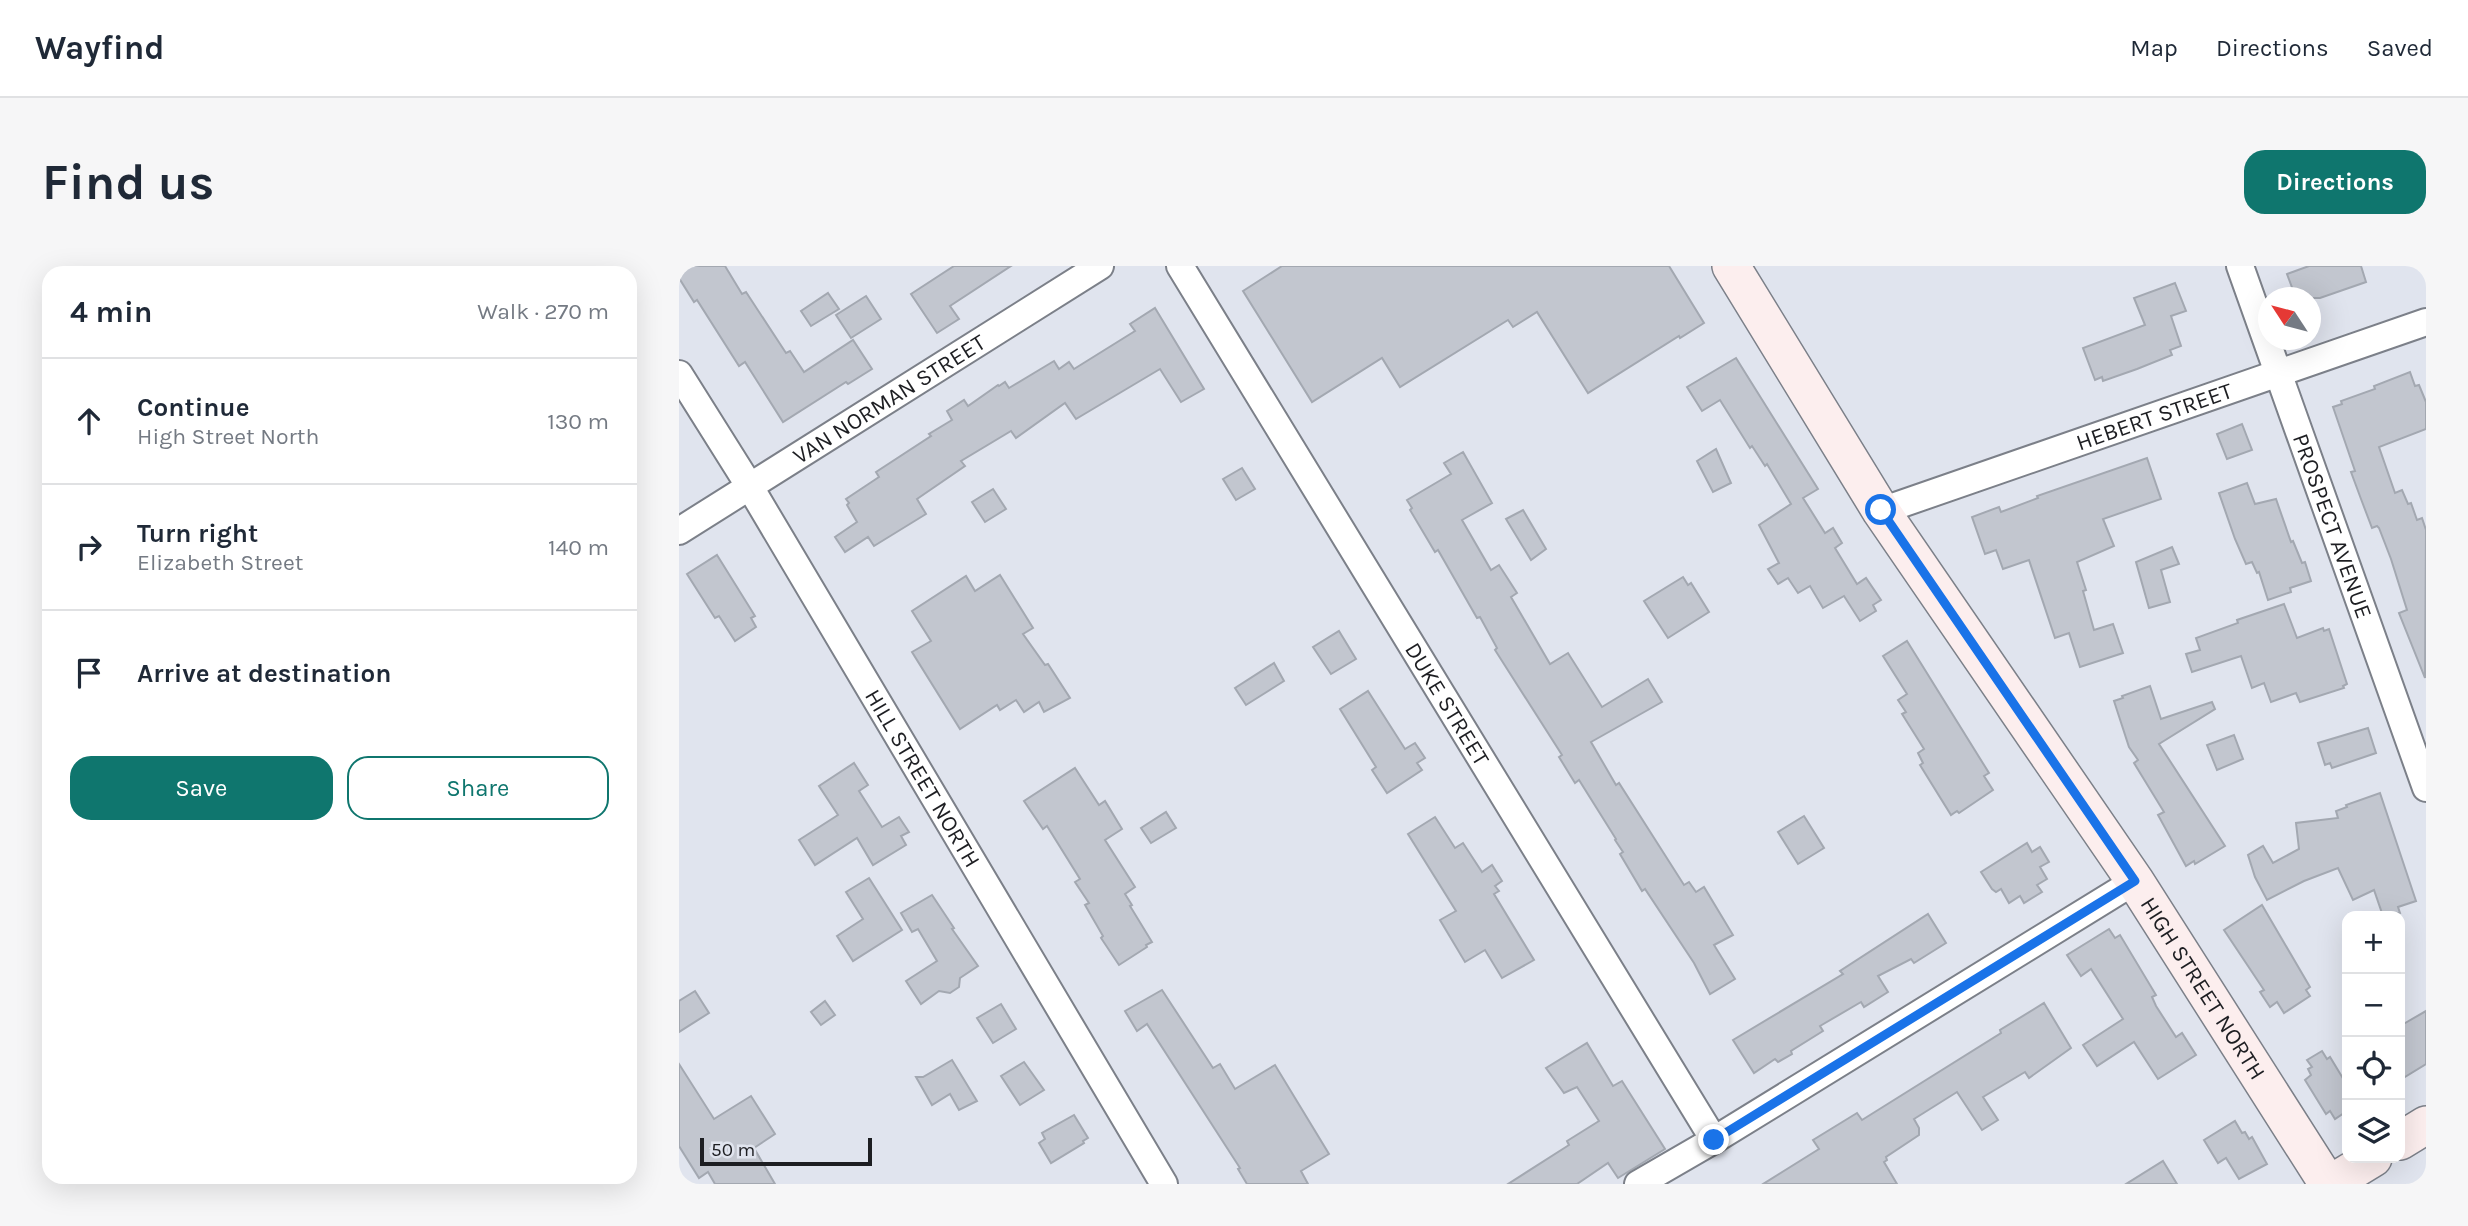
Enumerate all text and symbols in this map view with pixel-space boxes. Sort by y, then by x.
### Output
text: Wayfind [35,29,165,67]
text: Map [2130,34,2178,62]
text: Directions [2216,34,2329,62]
text: Saved [2367,34,2433,62]
button: Directions [2244,150,2426,214]
text: Find us [42,154,214,211]
north arrow [2258,287,2321,350]
text: 4 min [70,294,152,330]
text: Walk · 270 m [477,298,609,325]
street label: VAN NORMAN STREET [788,328,991,470]
street label: HEBERT STREET [2073,377,2236,456]
text: Continue [137,392,249,423]
icon: ahead [70,402,108,440]
text: 130 m [547,408,609,435]
text: High Street North [137,423,319,450]
street label: PROSPECT AVENUE [2287,430,2378,622]
route start [1865,494,1896,525]
text: Turn right [137,518,258,549]
icon: right [70,528,108,566]
text: 140 m [548,534,609,561]
text: Elizabeth Street [137,549,303,576]
street label: DUKE STREET [1399,637,1495,771]
icon: arrive [70,654,108,692]
text: Arrive at destination [137,658,391,689]
street label: HILL STREET NORTH [859,684,986,872]
button: Save [70,756,333,820]
button: Share [347,756,609,820]
street label: HIGH STREET NORTH [2135,892,2271,1085]
map controls [2342,911,2405,1163]
button: + [2342,911,2405,974]
button: − [2342,974,2405,1037]
button: locate [2342,1037,2405,1100]
button: layers [2342,1100,2405,1163]
route end [1698,1124,1729,1155]
scale bar [700,1135,871,1167]
text: 50 m [711,1139,755,1161]

